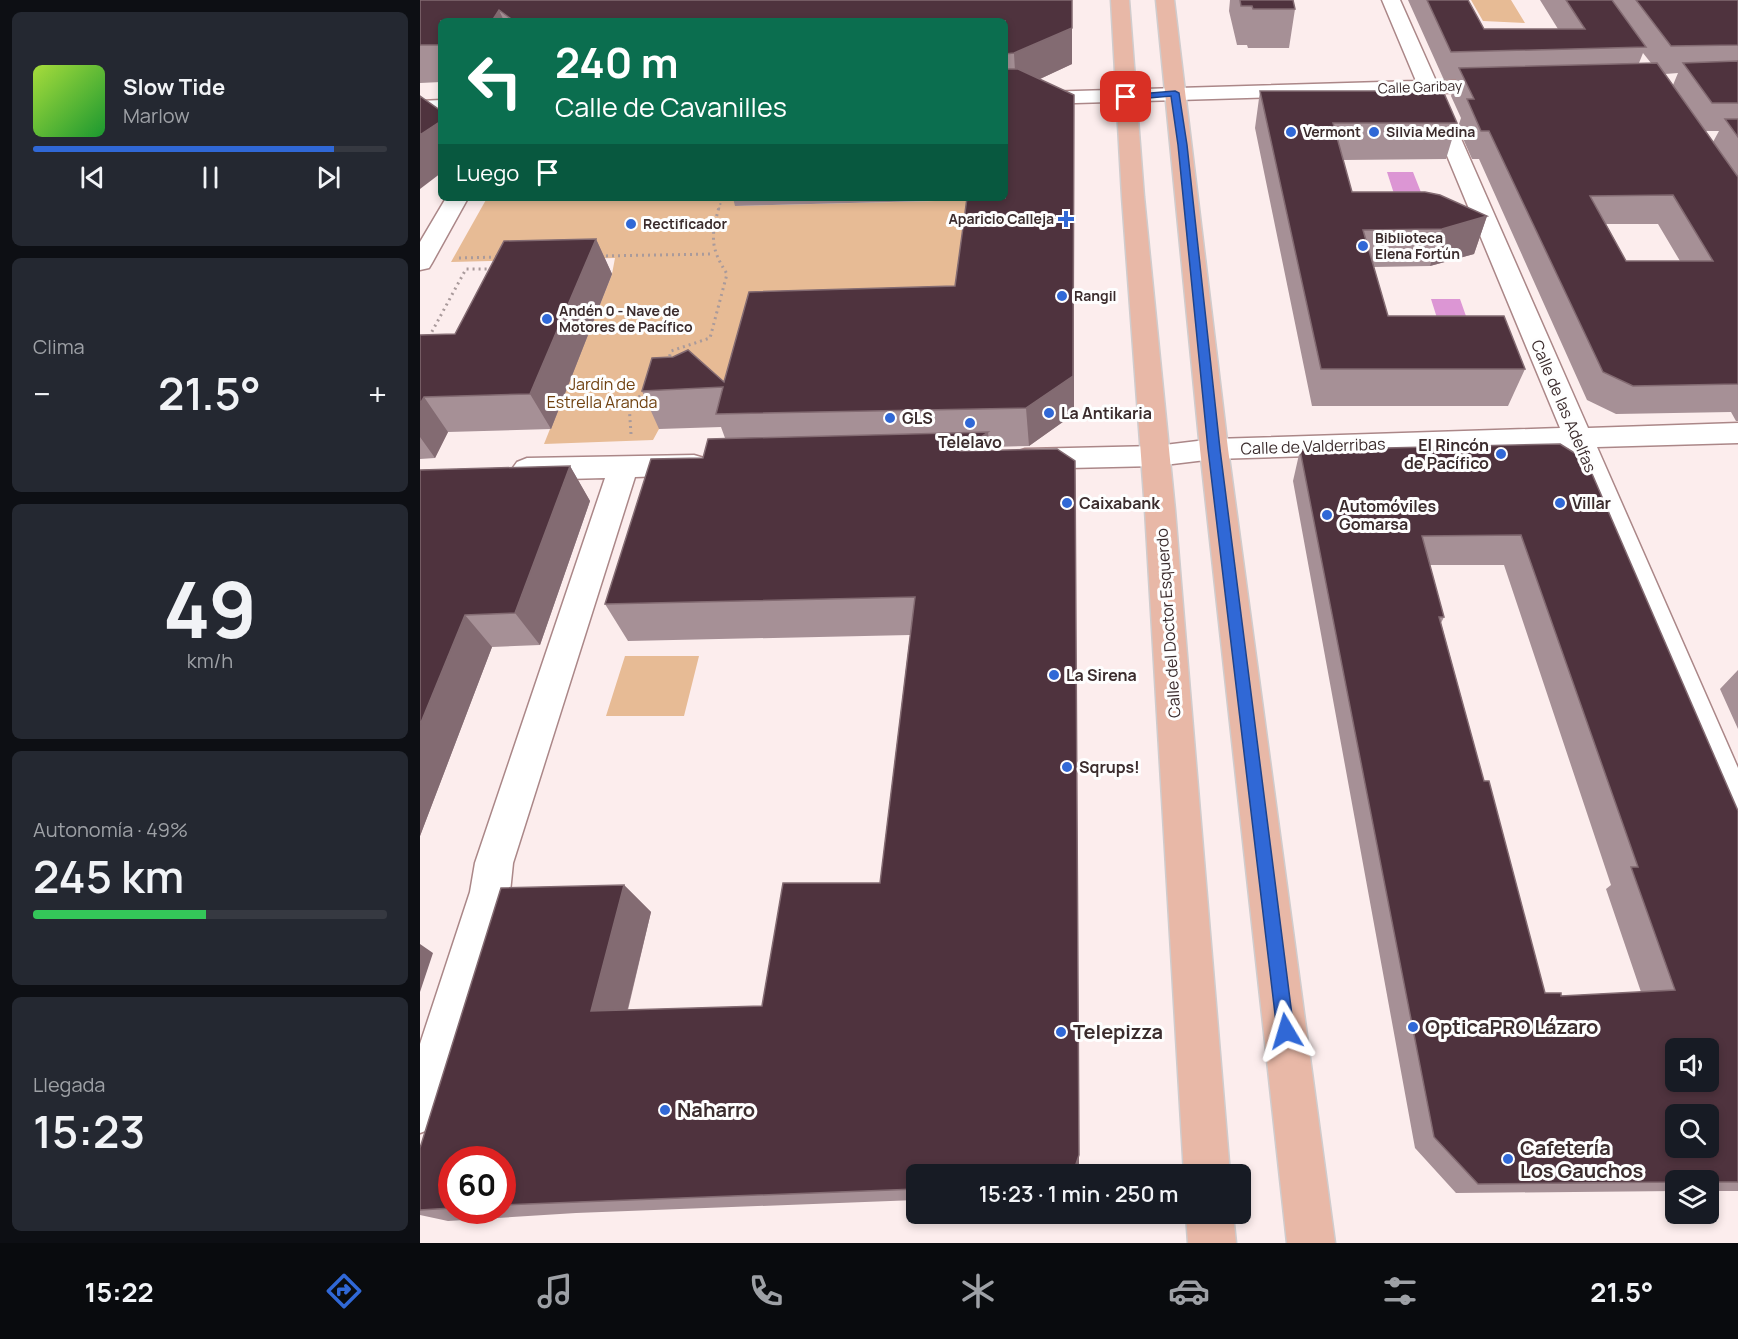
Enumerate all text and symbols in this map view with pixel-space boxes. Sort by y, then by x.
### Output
text: 240 m [555,33,679,91]
icon: left [456,42,534,120]
pin [1100,71,1151,122]
text: Slow Tide [123,72,225,102]
street label: Calle Garibay [1378,76,1463,97]
icon: arrive [1109,80,1142,113]
text: Calle de Cavanilles [555,88,787,125]
text: Marlow [123,102,190,129]
place label: Vermont [1303,122,1361,141]
place label: Silvia Medina [1386,122,1475,141]
marker: Vermont [1284,125,1298,139]
marker: Silvia Medina [1367,125,1381,139]
icon: arrive [531,156,564,189]
text: Luego [456,158,519,188]
icon: previous [76,161,109,194]
icon: pause [194,161,227,194]
icon: next [312,161,345,194]
place label: Aparicio Calleja [948,209,1054,228]
marker: Aparicio Calleja [1059,212,1073,226]
place label: Rectificador [643,214,727,233]
marker: Rectificador [624,217,638,231]
place label: Biblioteca Elena Fortún [1375,228,1460,263]
marker: Biblioteca Elena Fortún [1356,239,1370,253]
place label: Rangil [1074,286,1117,305]
marker: Rangil [1055,289,1069,303]
place label: Andén 0 - Nave de Motores de Pacífico [559,301,693,336]
marker: Andén 0 - Nave de Motores de Pacífico [540,312,554,326]
text: Clima [33,333,85,360]
street label: Calle de las Adelfas [1526,336,1602,476]
text: 21.5° [158,362,261,424]
text: − [33,371,51,416]
text: + [368,371,387,416]
park label: Jardín de Estrella Aranda [547,373,657,413]
place label: La Antikaria [1061,402,1152,424]
marker: La Antikaria [1042,406,1056,420]
place label: GLS [902,407,933,429]
marker: GLS [883,411,897,425]
marker: Telelavo [963,416,977,430]
place label: Telelavo [938,431,1002,453]
street label: Calle de Valderribas [1240,432,1386,460]
place label: El Rincón de Pacífico [1404,434,1489,474]
marker: El Rincón de Pacífico [1494,447,1508,461]
place label: Caixabank [1079,492,1160,514]
place label: Villar [1572,492,1611,514]
place label: Automóviles Gomarsa [1339,495,1436,535]
marker: Caixabank [1060,496,1074,510]
marker: Villar [1553,496,1567,510]
marker: Automóviles Gomarsa [1320,508,1334,522]
street label: Calle del Doctor Esquerdo [1150,527,1186,719]
text: 49 [163,555,257,661]
text: km/h [187,647,233,674]
place label: La Sirena [1066,664,1137,686]
marker: La Sirena [1047,668,1061,682]
place label: Sqrups! [1079,756,1140,778]
marker: Sqrups! [1060,760,1074,774]
text: Autonomía · 49% [33,816,188,843]
text: 245 km [33,845,184,907]
position arrow [1254,999,1318,1063]
place label: OpticaPRO Lázaro [1425,1013,1598,1040]
place label: Telepizza [1073,1018,1163,1045]
marker: OpticaPRO Lázaro [1406,1020,1420,1034]
marker: Telepizza [1054,1025,1068,1039]
map controls [1665,1038,1719,1224]
button: sound [1665,1038,1719,1092]
text: Llegada [33,1071,105,1098]
place label: Naharro [677,1096,755,1123]
text: 15:23 [33,1100,145,1162]
marker: Naharro [658,1103,672,1117]
button: search [1665,1104,1719,1158]
place label: Cafetería Los Gauchos [1520,1134,1643,1184]
speed limit sign: 60 [438,1146,516,1224]
marker: Cafetería Los Gauchos [1501,1152,1515,1166]
button: layers [1665,1170,1719,1224]
text: 15:23 · 1 min · 250 m [979,1179,1178,1209]
icon: directions [323,1270,365,1312]
icon: music [534,1270,576,1312]
icon: phone [745,1270,787,1312]
icon: climate [957,1270,999,1312]
icon: car [1168,1270,1210,1312]
icon: filters [1379,1270,1421,1312]
text: 15:22 [85,1273,154,1310]
text: 21.5° [1590,1273,1653,1310]

